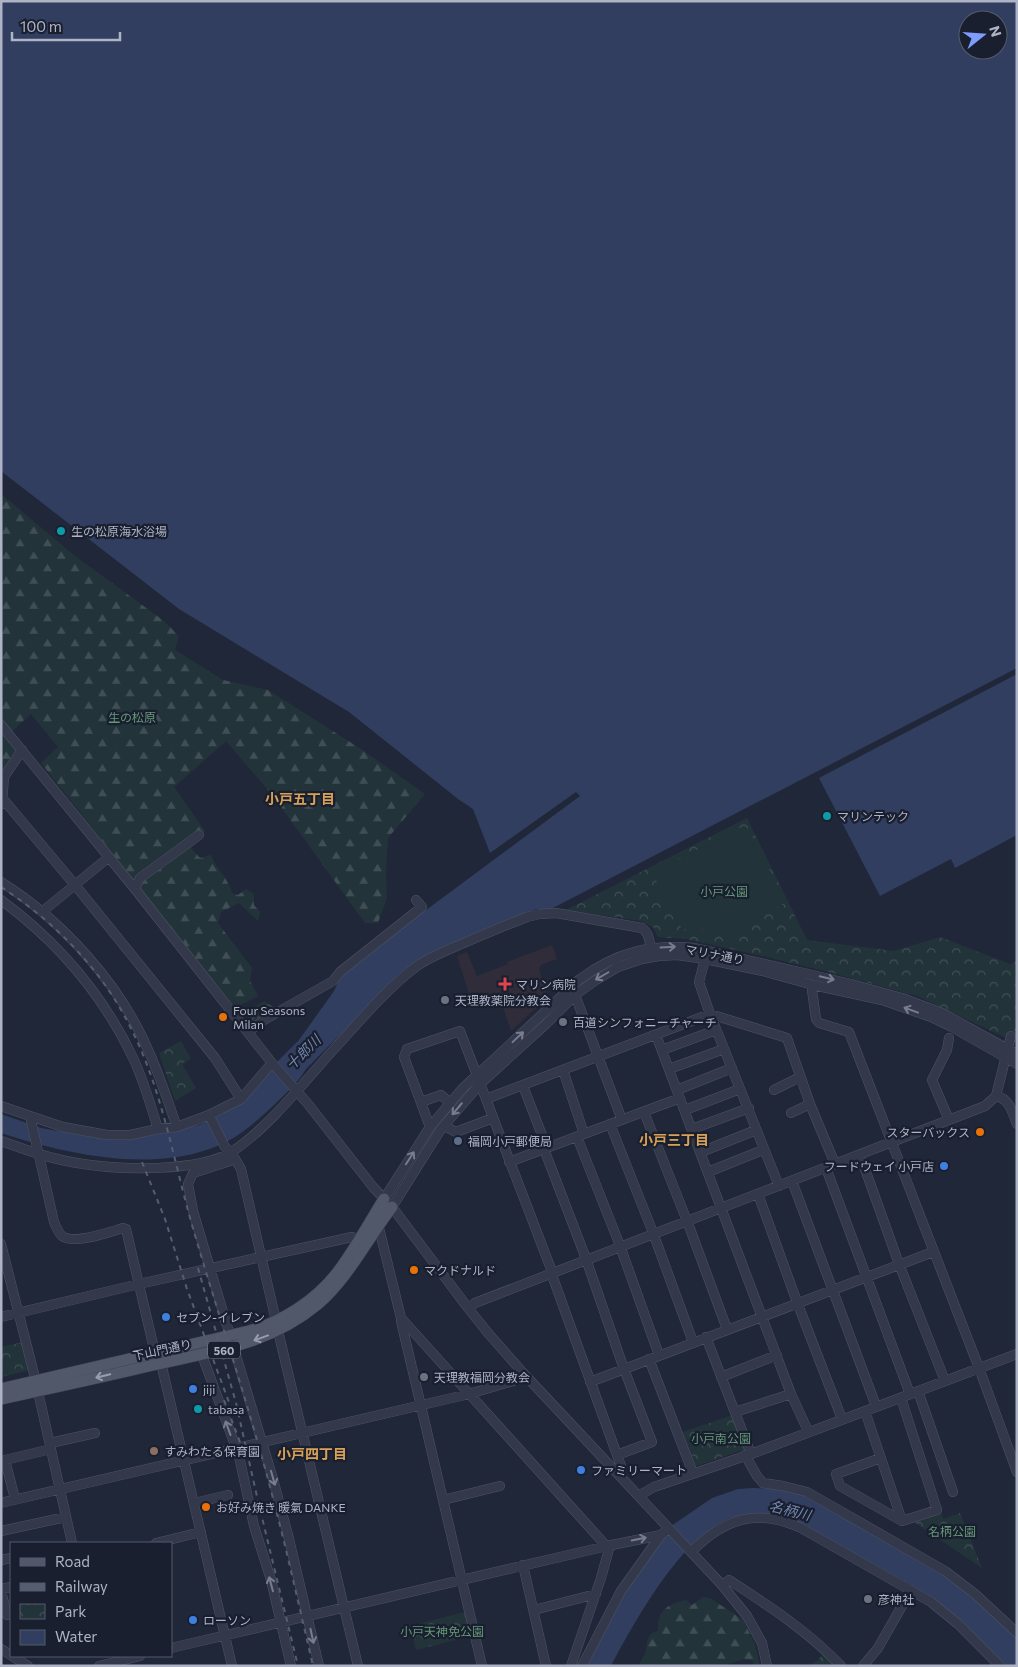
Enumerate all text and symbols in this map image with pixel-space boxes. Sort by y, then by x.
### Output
scale bar [12,10,120,42]
north arrow [958,10,1008,60]
text: 100 m [20,17,62,35]
text: N [986,24,1006,39]
place label: 生の松原海水浴場 [71,524,167,538]
marker: 生の松原海水浴場 [55,525,67,537]
park label: 生の松原 [108,710,156,724]
district label: 小戸五丁目 [265,790,335,807]
place label: マリンテック [837,809,909,823]
marker: マリンテック [821,810,833,822]
park label: 小戸公園 [700,884,748,898]
street label: マリナ通り [684,941,746,967]
one-way arrow [659,942,675,952]
one-way arrow [596,972,610,982]
one-way arrow [818,974,834,984]
marker: マリン病院 [498,977,512,991]
place label: マリン病院 [516,977,576,991]
place label: 天理教薬院分教会 [455,993,551,1007]
marker: 天理教薬院分教会 [439,994,451,1006]
place label: Four Seasons Milan [233,1003,305,1031]
one-way arrow [904,1005,920,1014]
marker: Four Seasons Milan [217,1011,229,1023]
place label: 百道シンフォニーチャーチ [573,1015,717,1029]
marker: 百道シンフォニーチャーチ [557,1016,569,1028]
water label: 十郎川 [282,1030,325,1073]
one-way arrow [511,1031,524,1043]
one-way arrow [451,1103,463,1116]
place label: スターバックス [886,1125,970,1139]
marker: スターバックス [974,1126,986,1138]
district label: 小戸三丁目 [639,1131,709,1148]
place label: 福岡小戸郵便局 [468,1134,552,1148]
marker: 福岡小戸郵便局 [452,1135,464,1147]
one-way arrow [405,1151,416,1165]
place label: フードウェイ 小戸店 [824,1159,934,1173]
marker: フードウェイ 小戸店 [938,1160,950,1172]
place label: マクドナルド [424,1263,496,1277]
marker: マクドナルド [408,1264,420,1276]
place label: セブン-イレブン [176,1310,265,1324]
marker: セブン-イレブン [160,1311,172,1323]
one-way arrow [254,1334,269,1343]
street label: 下山門通り [131,1336,193,1362]
road number: 560 [208,1342,240,1358]
place label: 天理教福岡分教会 [434,1370,530,1384]
marker: 天理教福岡分教会 [418,1371,430,1383]
one-way arrow [96,1372,112,1381]
place label: jiji [203,1382,215,1396]
marker: jiji [187,1383,199,1395]
place label: tabasa [208,1402,244,1416]
marker: tabasa [192,1403,204,1415]
one-way arrow [223,1421,232,1436]
park label: 小戸南公園 [691,1431,751,1445]
place label: すみわたる保育園 [164,1444,260,1458]
marker: すみわたる保育園 [148,1445,160,1457]
district label: 小戸四丁目 [277,1445,347,1462]
place label: ファミリーマート [591,1463,687,1477]
marker: ファミリーマート [575,1464,587,1476]
one-way arrow [268,1470,278,1486]
water label: 名柄川 [768,1497,814,1524]
place label: お好み焼き 暖氣 DANKE [216,1500,346,1514]
marker: お好み焼き 暖氣 DANKE [200,1501,212,1513]
park label: 名柄公園 [928,1524,976,1538]
one-way arrow [631,1534,647,1543]
legend [10,1542,172,1657]
text: Road [55,1552,90,1570]
text: Railway [55,1577,108,1595]
one-way arrow [266,1577,276,1593]
place label: 彦神社 [878,1592,914,1606]
marker: 彦神社 [862,1593,874,1605]
text: Park [55,1602,86,1620]
place label: ローソン [203,1613,251,1627]
marker: ローソン [187,1614,199,1626]
park label: 小戸天神免公園 [400,1624,484,1638]
text: Water [55,1627,97,1645]
one-way arrow [308,1627,318,1643]

